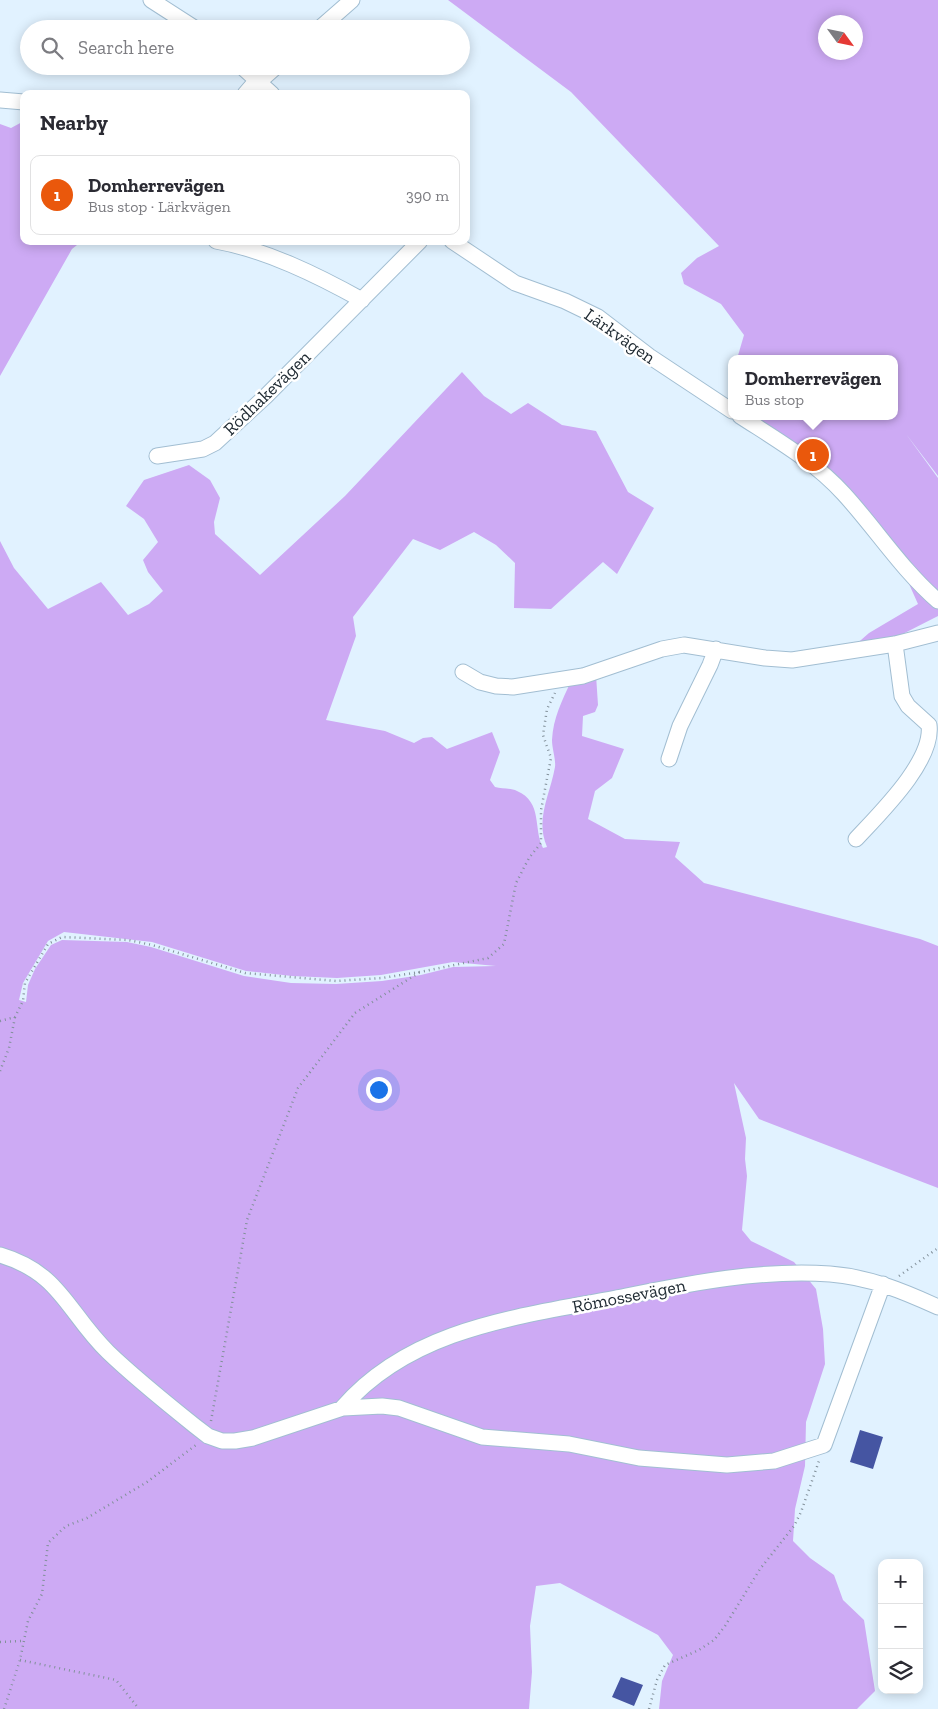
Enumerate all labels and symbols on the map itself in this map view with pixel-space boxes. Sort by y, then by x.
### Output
north arrow [818,15,863,60]
street label: Lärkvägen [580,304,660,369]
street label: Rödhakevägen [219,346,316,440]
pin: 1 [797,436,829,474]
your location [366,1077,392,1103]
street label: Römossevägen [570,1274,688,1318]

